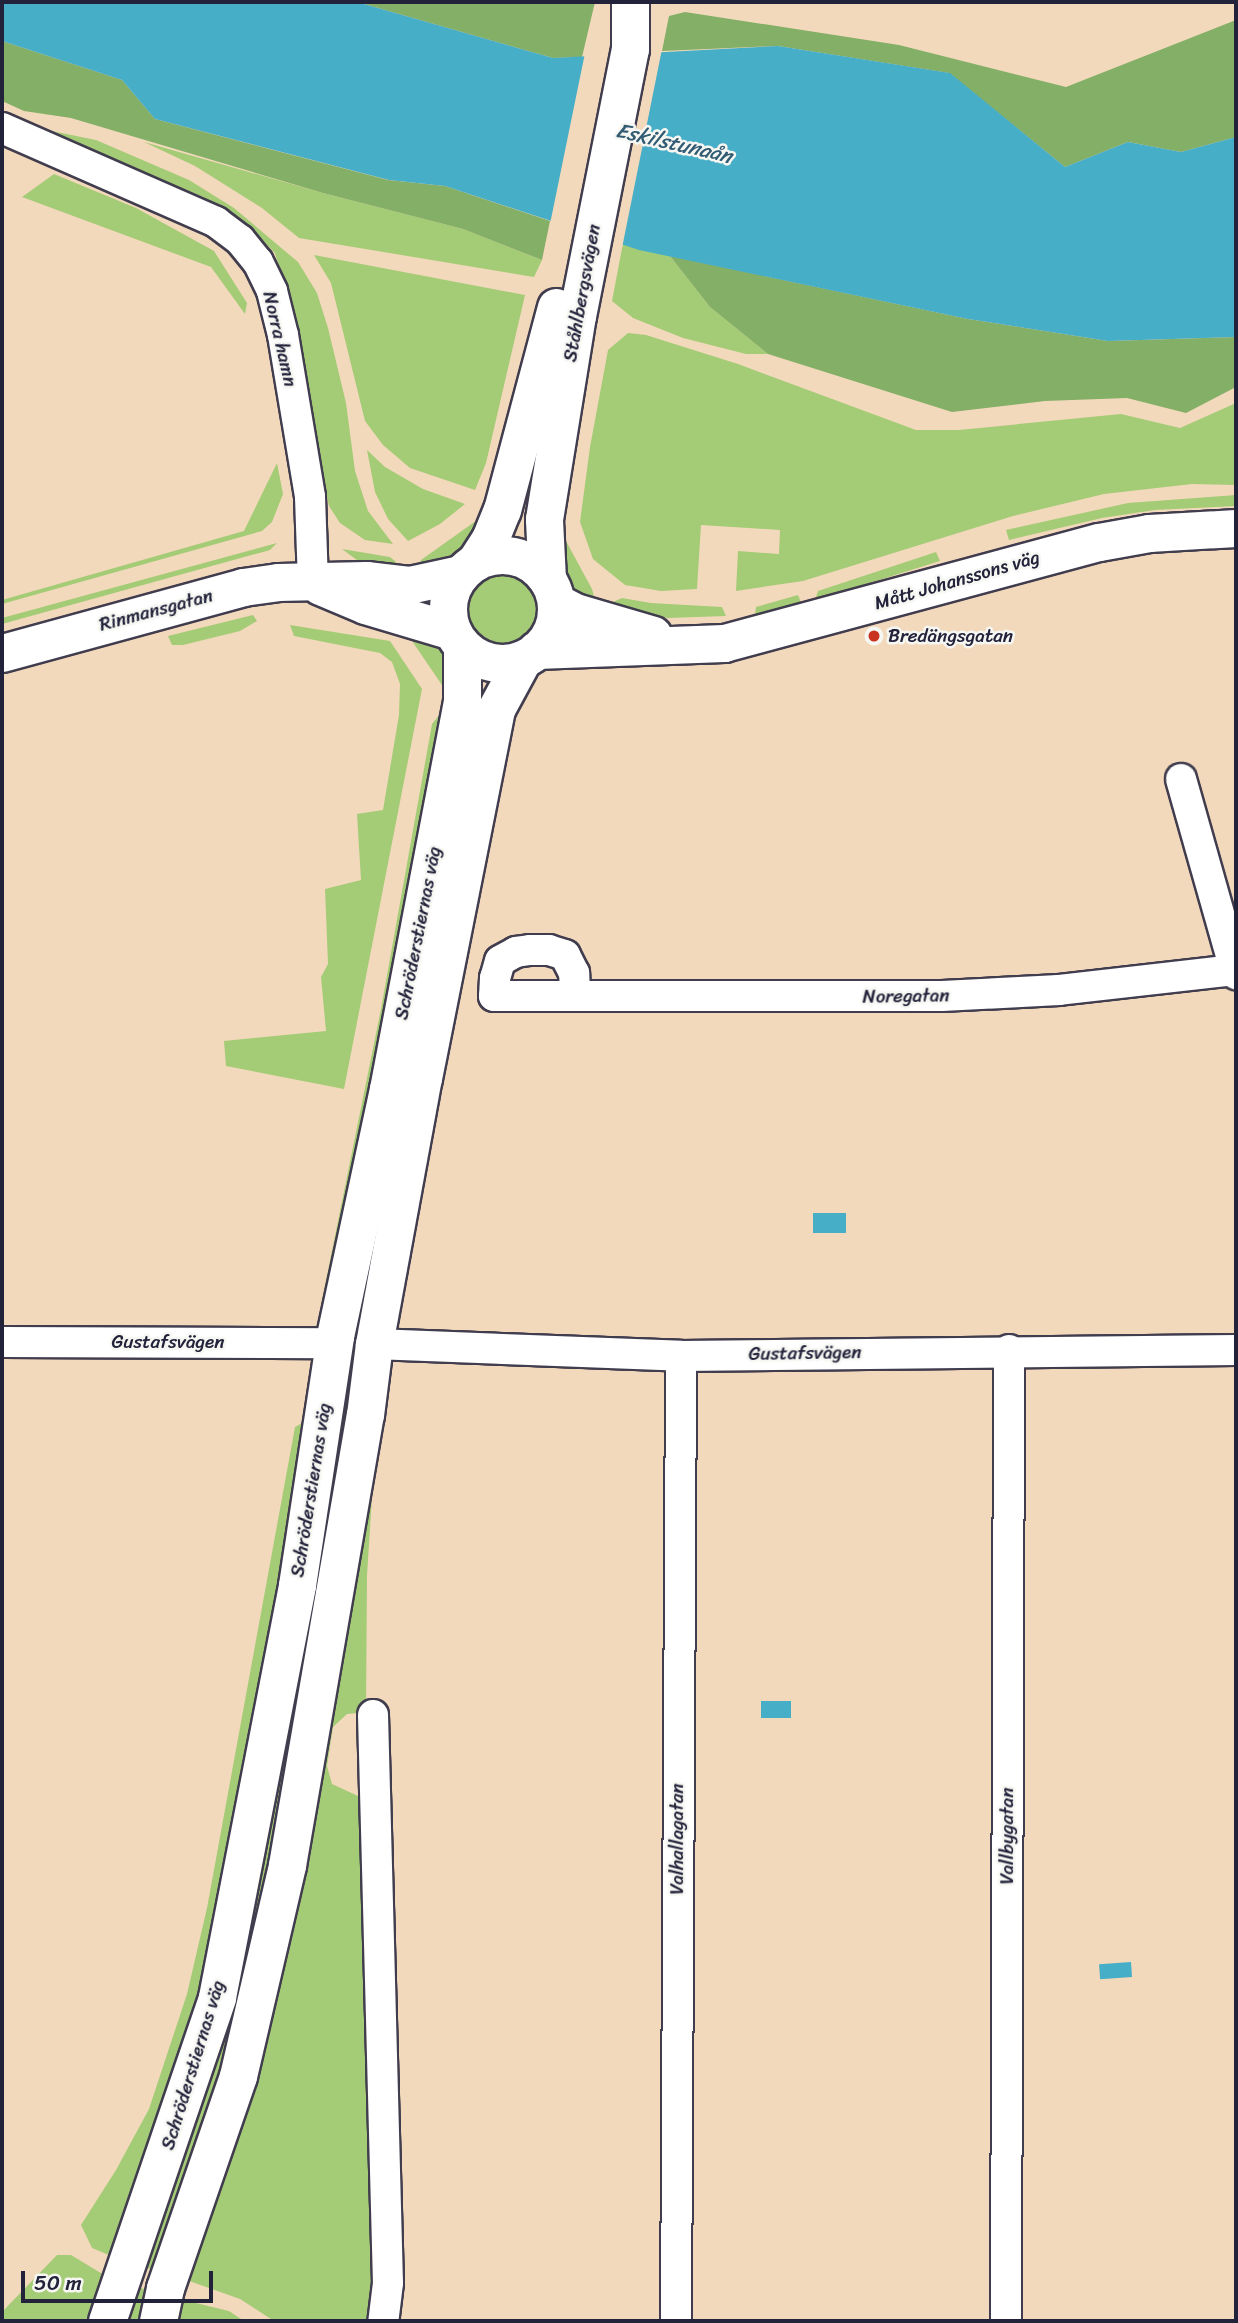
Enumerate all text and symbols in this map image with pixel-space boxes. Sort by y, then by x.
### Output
water label: Eskilstunaån [614,117,734,169]
street label: Ståhlbergsvägen [559,222,605,364]
street label: Norra hamn [258,289,302,389]
street label: Mått Johanssons väg [872,545,1042,615]
street label: Rinmansgatan [97,584,215,636]
place label: Bredängsgatan [888,625,1013,647]
marker: Bredängsgatan [866,628,882,644]
street label: Schröderstiernas väg [390,844,446,1022]
street label: Noregatan [862,984,950,1008]
street label: Gustafsvägen [112,1331,224,1353]
street label: Gustafsvägen [748,1341,862,1365]
street label: Schröderstiernas väg [286,1401,336,1579]
street label: Valhallagatan [666,1783,688,1895]
street label: Vallbygatan [996,1788,1018,1884]
street label: Schröderstiernas väg [156,1977,230,2153]
scale bar [24,2256,217,2300]
text: 50 m [34,2264,82,2302]

